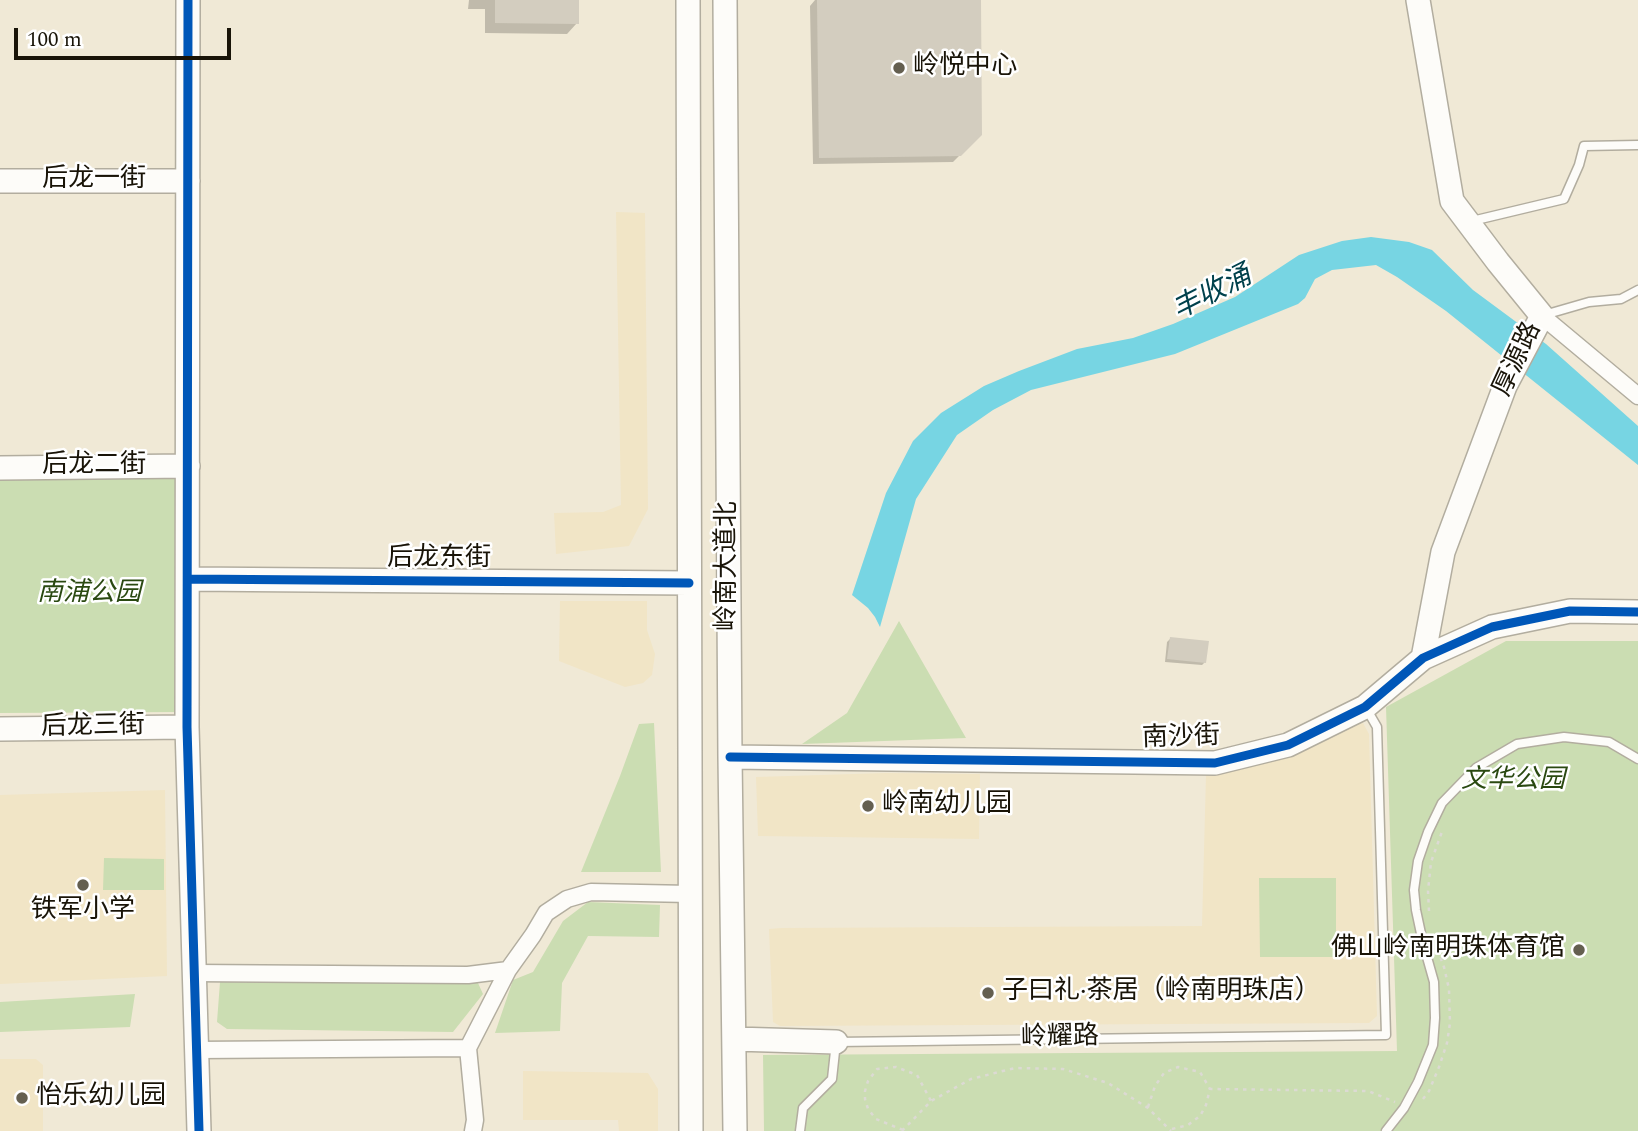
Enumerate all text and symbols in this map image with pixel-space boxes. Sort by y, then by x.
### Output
scale bar [18,14,234,58]
text: 100 m [27,24,82,56]
place label: 岭悦中心 [913,52,1017,84]
marker: 岭悦中心 [891,60,907,76]
street label: 后龙一街 [42,165,146,197]
water label: 丰收涌 [1168,261,1258,329]
street label: 厚源路 [1488,318,1550,402]
street label: 后龙二街 [42,451,146,483]
street label: 岭南大道北 [713,501,745,631]
street label: 后龙东街 [387,544,491,576]
park label: 南浦公园 [37,579,141,611]
street label: 后龙三街 [41,711,145,745]
street label: 南沙街 [1141,722,1221,756]
park label: 文华公园 [1461,766,1565,798]
place label: 岭南幼儿园 [882,790,1012,822]
marker: 岭南幼儿园 [860,798,876,814]
marker: 铁军小学 [75,877,91,893]
place label: 铁军小学 [31,896,135,928]
place label: 佛山岭南明珠体育馆 [1331,934,1565,966]
marker: 佛山岭南明珠体育馆 [1571,942,1587,958]
place label: 子曰礼·茶居（岭南明珠店） [1002,977,1320,1009]
marker: 子曰礼·茶居（岭南明珠店） [980,985,996,1001]
street label: 岭耀路 [1021,1023,1099,1055]
place label: 怡乐幼儿园 [36,1082,166,1114]
marker: 怡乐幼儿园 [14,1090,30,1106]

